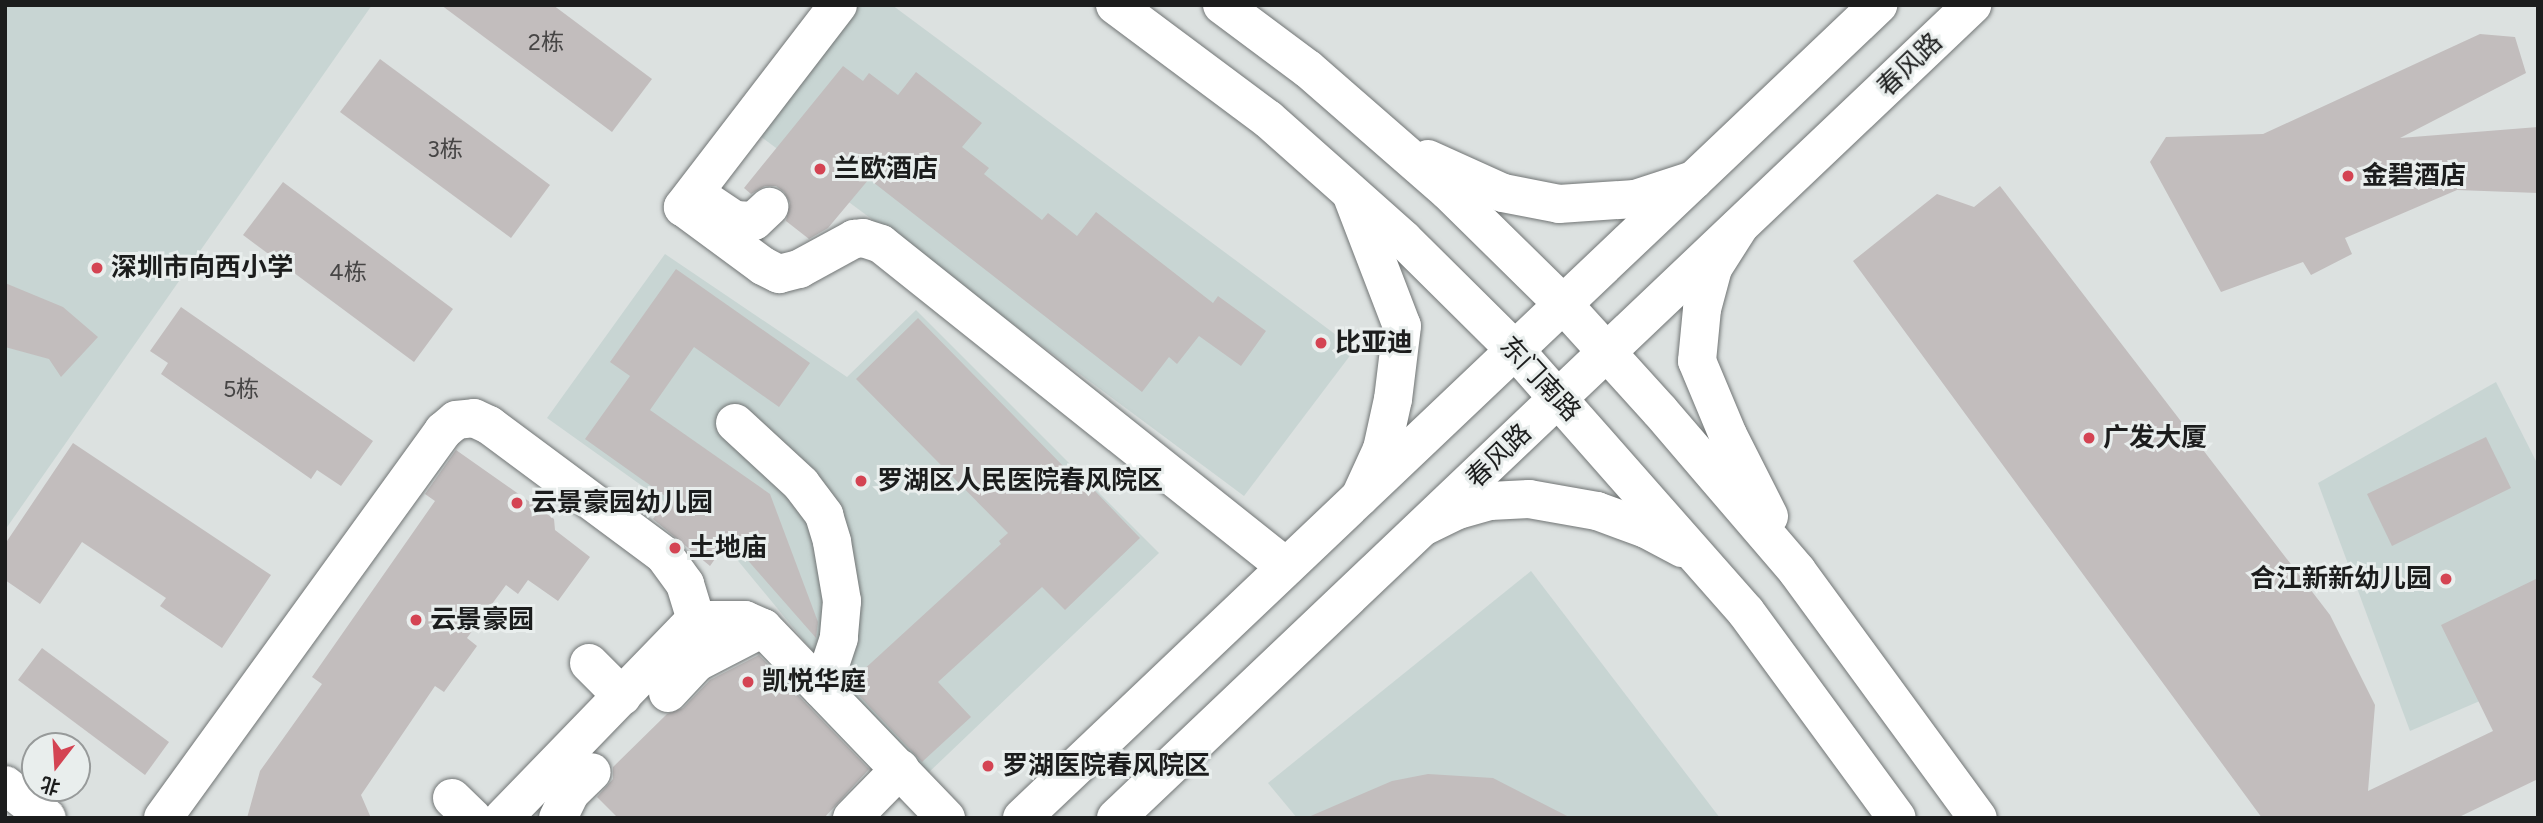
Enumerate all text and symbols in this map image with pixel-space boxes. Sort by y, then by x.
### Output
street label: 春风路 [1871,27,1949,103]
house number: 2栋 [528,28,564,56]
house number: 3栋 [427,135,463,163]
place label: 兰欧酒店 [834,153,938,185]
place label: 金碧酒店 [2362,160,2466,192]
marker: 兰欧酒店 [812,161,828,177]
marker: 金碧酒店 [2340,168,2356,184]
place label: 深圳市向西小学 [111,252,293,284]
house number: 4栋 [329,258,367,286]
marker: 深圳市向西小学 [89,260,105,276]
place label: 比亚迪 [1335,327,1413,359]
street label: 东门南路 [1493,330,1587,428]
marker: 比亚迪 [1313,335,1329,351]
house number: 5栋 [223,375,259,403]
street label: 春风路 [1460,418,1538,494]
place label: 广发大厦 [2103,422,2207,454]
marker: 广发大厦 [2081,430,2097,446]
place label: 罗湖区人民医院春风院区 [877,465,1163,497]
marker: 罗湖区人民医院春风院区 [851,471,871,491]
place label: 云景豪园幼儿园 [531,487,713,519]
marker: 云景豪园幼儿园 [509,495,525,511]
place label: 土地庙 [689,532,767,564]
marker: 土地庙 [667,540,683,556]
place label: 合江新新幼儿园 [2250,563,2432,595]
marker: 合江新新幼儿园 [2438,571,2454,587]
place label: 云景豪园 [430,604,534,636]
marker: 云景豪园 [408,612,424,628]
place label: 凯悦华庭 [762,666,866,698]
marker: 凯悦华庭 [740,674,756,690]
north arrow [21,732,91,802]
place label: 罗湖医院春风院区 [1002,750,1210,782]
marker: 罗湖医院春风院区 [980,758,996,774]
text: 北 [38,772,63,799]

